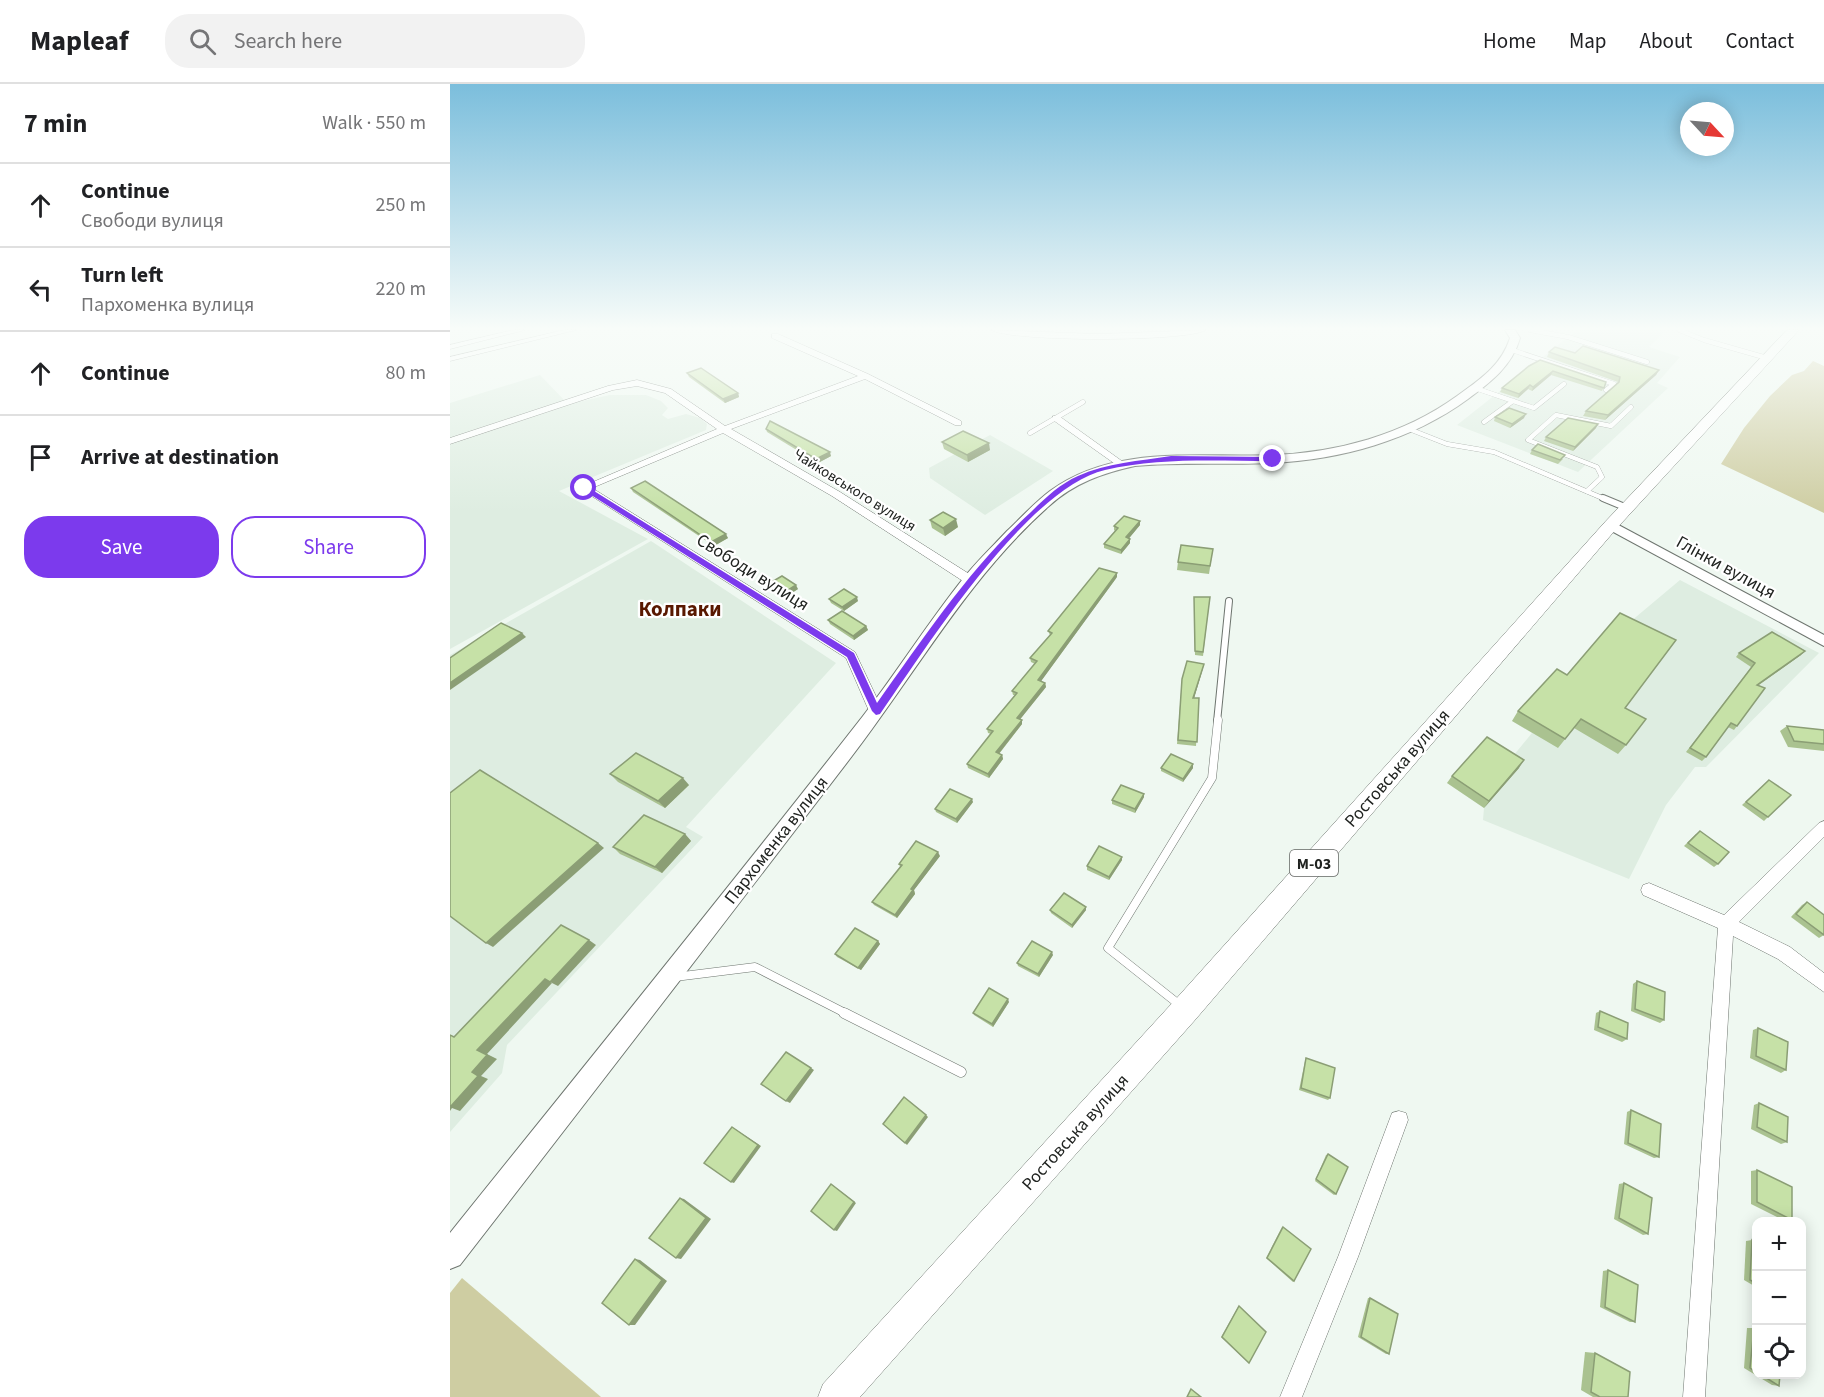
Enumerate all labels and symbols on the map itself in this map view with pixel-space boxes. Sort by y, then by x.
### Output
north arrow [1680,102,1734,156]
street label: Чайковського вулиця [789,444,920,537]
route end [1259,445,1285,471]
route start [570,474,596,500]
street label: Свободи вулиця [692,528,814,617]
street label: Глінки вулиця [1672,530,1780,605]
district label: Колпаки [638,594,722,624]
street label: Ростовська вулиця [1339,704,1456,833]
street label: Пархоменка вулиця [718,771,834,909]
road number: М-03 [1290,850,1338,876]
street label: Ростовська вулиця [1016,1068,1135,1196]

